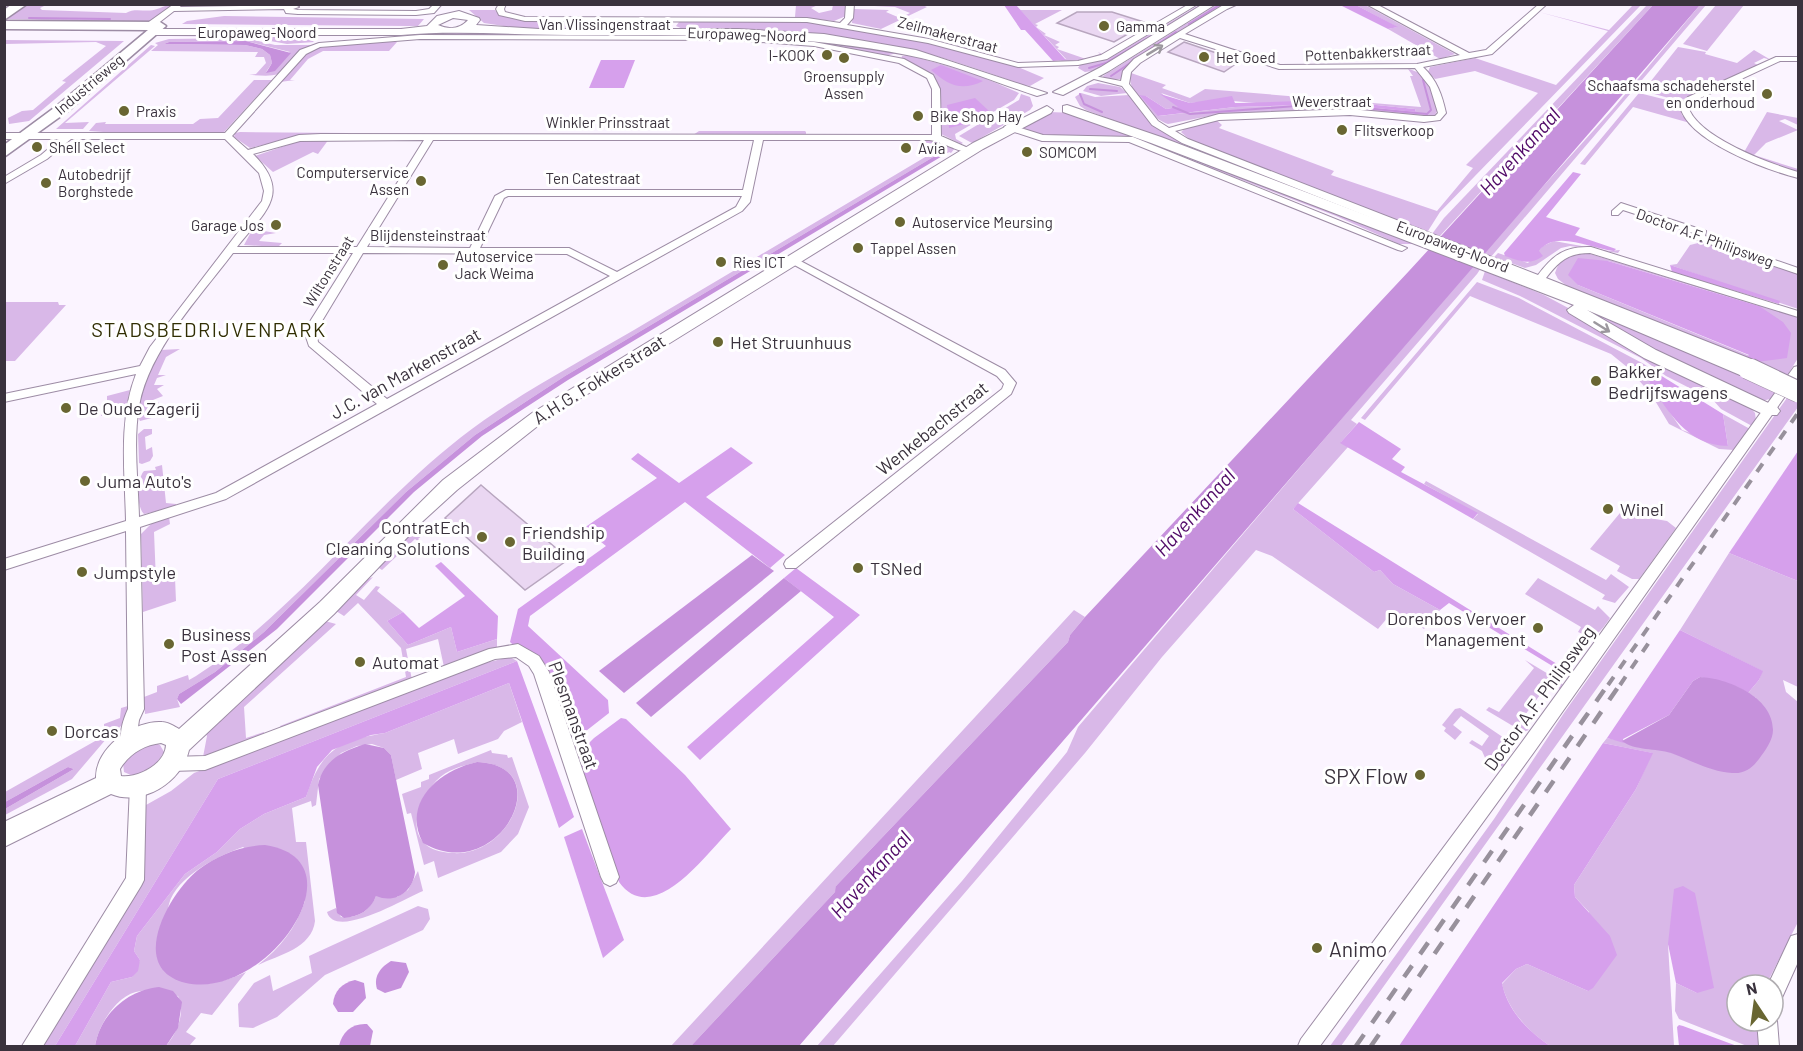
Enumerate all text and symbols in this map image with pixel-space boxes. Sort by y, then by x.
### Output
street label: Zeilmakerstraat [896,12,1000,56]
street label: Van Vlissingenstraat [539,15,671,33]
place label: Gamma [1116,17,1165,35]
marker: Gamma [1097,19,1111,33]
street label: Europaweg-Noord [197,23,317,41]
street label: Europaweg-Noord [687,23,807,45]
street label: Pottenbakkerstraat [1304,40,1432,64]
one-way arrow [1146,43,1163,55]
place label: I-KOOK [768,46,815,64]
marker: I-KOOK [820,48,834,62]
place label: Het Goed [1216,48,1276,66]
street label: Industrieweg [51,50,127,118]
marker: Het Goed [1197,50,1211,64]
marker: Groensupply Assen [837,51,851,65]
place label: Groensupply Assen [803,67,885,102]
place label: Schaafsma schadeherstel en onderhoud [1587,76,1755,111]
marker: Schaafsma schadeherstel en onderhoud [1760,87,1774,101]
street label: Weverstraat [1292,92,1372,110]
place label: Praxis [136,102,176,120]
water label: Havenkanaal [1474,102,1565,200]
marker: Praxis [117,104,131,118]
place label: Bike Shop Hay [930,107,1022,125]
marker: Bike Shop Hay [911,109,925,123]
street label: Winkler Prinsstraat [546,113,670,131]
place label: Flitsverkoop [1354,121,1434,139]
marker: Flitsverkoop [1335,123,1349,137]
place label: Shell Select [49,138,125,156]
place label: Avia [918,139,945,157]
marker: Shell Select [30,140,44,154]
marker: Avia [899,141,913,155]
place label: SOMCOM [1039,143,1097,161]
marker: SOMCOM [1020,145,1034,159]
place label: Computerservice Assen [297,163,409,198]
place label: Autobedrijf Borghstede [58,165,134,200]
street label: Ten Catestraat [545,169,641,187]
marker: Computerservice Assen [414,174,428,188]
marker: Autobedrijf Borghstede [39,176,53,190]
street label: Doctor A.F. Philipsweg [1634,204,1776,270]
place label: Autoservice Meursing [912,213,1053,231]
marker: Autoservice Meursing [893,215,907,229]
place label: Garage Jos [191,216,264,234]
street label: Europaweg-Noord [1394,216,1512,276]
marker: Garage Jos [269,218,283,232]
street label: Blijdensteinstraat [370,226,486,244]
street label: Wiltonstraat [299,232,357,310]
place label: Tappel Assen [870,239,956,257]
marker: Tappel Assen [851,241,865,255]
place label: Autoservice Jack Weima [455,247,534,282]
place label: Ries ICT [733,253,785,271]
marker: Ries ICT [714,255,728,269]
marker: Autoservice Jack Weima [436,258,450,272]
district label: STADSBEDRIJVENPARK [91,317,327,341]
one-way arrow [1593,321,1610,333]
street label: J.C. van Markenstraat [326,323,484,423]
street label: A.H.G. Fokkerstraat [529,329,669,429]
place label: Het Struunhuus [730,331,852,353]
marker: Het Struunhuus [711,335,725,349]
place label: Bakker Bedrijfswagens [1608,360,1728,403]
marker: Bakker Bedrijfswagens [1589,374,1603,388]
street label: Wenkebachstraat [872,376,992,480]
place label: De Oude Zagerij [78,397,200,419]
marker: De Oude Zagerij [59,401,73,415]
water label: Havenkanaal [1149,463,1240,561]
place label: Juma Auto's [97,470,192,492]
marker: Juma Auto's [78,474,92,488]
place label: Winel [1620,498,1664,520]
marker: Winel [1601,502,1615,516]
place label: ContratEch Cleaning Solutions [326,516,470,559]
place label: Friendship Building [522,521,605,564]
marker: ContratEch Cleaning Solutions [475,530,489,544]
marker: Friendship Building [503,535,517,549]
place label: TSNed [870,557,922,579]
place label: Jumpstyle [94,561,176,583]
marker: TSNed [851,561,865,575]
marker: Jumpstyle [75,565,89,579]
place label: Dorenbos Vervoer Management [1387,607,1526,650]
street label: Doctor A.F. Philipsweg [1479,621,1599,775]
marker: Dorenbos Vervoer Management [1531,621,1545,635]
place label: Business Post Assen [181,623,267,666]
marker: Business Post Assen [162,637,176,651]
place label: Automat [372,651,439,673]
marker: Automat [353,655,367,669]
street label: Plesmanstraat [544,658,604,772]
place label: Dorcas [64,720,119,742]
marker: Dorcas [45,724,59,738]
place label: SPX Flow [1324,763,1408,788]
marker: SPX Flow [1413,768,1427,782]
water label: Havenkanaal [825,825,916,923]
place label: Animo [1329,936,1387,961]
marker: Animo [1310,941,1324,955]
north arrow [1725,973,1785,1033]
text: N [1744,977,1759,998]

